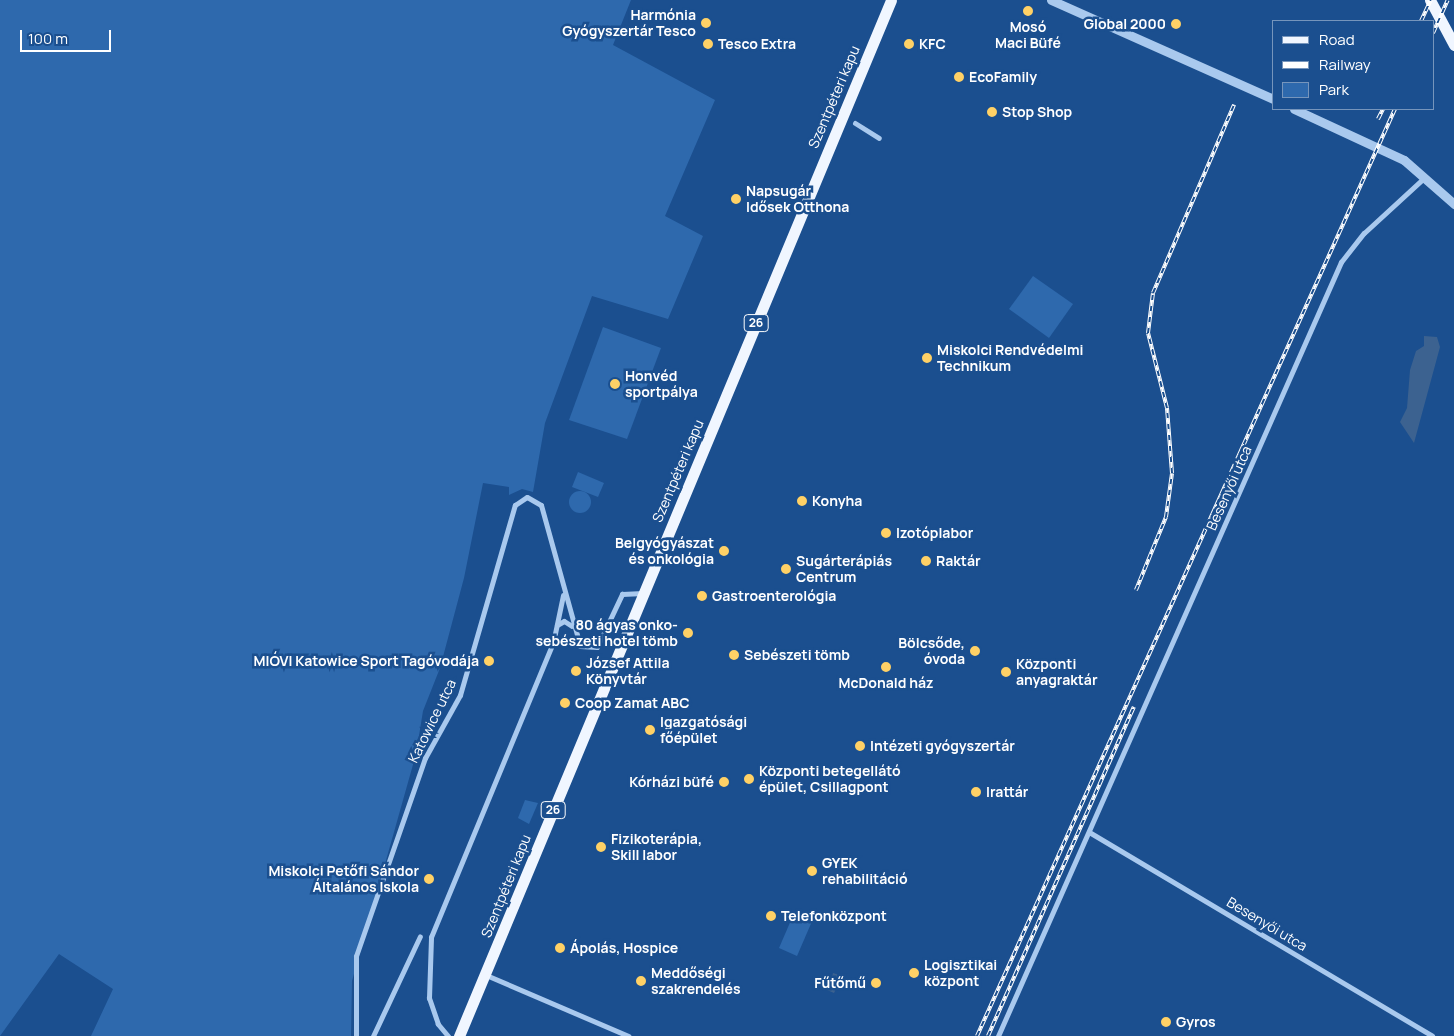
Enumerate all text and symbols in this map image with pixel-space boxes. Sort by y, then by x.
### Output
marker: Mosó Maci Büfé [1022,5,1034,17]
place label: Harmónia Gyógyszertár Tesco [562,7,696,40]
place label: Global 2000 [1084,16,1166,32]
marker: Harmónia Gyógyszertár Tesco [700,17,712,29]
marker: Global 2000 [1170,18,1182,30]
place label: Mosó Maci Büfé [995,19,1061,52]
scale bar [22,20,114,52]
legend [1272,20,1434,110]
text: 100 m [28,28,68,49]
text: Road [1319,29,1355,50]
place label: Tesco Extra [718,36,796,52]
place label: KFC [919,36,946,52]
marker: Tesco Extra [702,38,714,50]
marker: KFC [903,38,915,50]
street label: Szentpéteri kapu [805,43,863,151]
text: Railway [1319,54,1371,75]
place label: EcoFamily [969,69,1037,85]
marker: EcoFamily [953,71,965,83]
text: Park [1319,79,1349,100]
place label: Stop Shop [1002,104,1072,120]
marker: Stop Shop [986,106,998,118]
place label: Napsugár Idősek Otthona [746,183,849,216]
marker: Napsugár Idősek Otthona [730,193,742,205]
road number: 26 [744,314,768,332]
place label: Miskolci Rendvédelmi Technikum [937,342,1083,374]
marker: Miskolci Rendvédelmi Technikum [921,352,933,364]
place label: Honvéd sportpálya [625,368,698,401]
marker: Honvéd sportpálya [609,378,621,390]
street label: Szentpéteri kapu [649,417,707,525]
street label: Besenyői utca [1203,443,1255,533]
place label: Konyha [812,493,862,509]
marker: Konyha [796,495,808,507]
place label: Izotóplabor [896,525,973,541]
marker: Izotóplabor [880,527,892,539]
place label: Belgyógyászat és onkológia [615,535,714,568]
marker: Belgyógyászat és onkológia [718,545,730,557]
place label: Sugárterápiás Centrum [796,553,892,586]
place label: Raktár [936,553,981,569]
marker: Raktár [920,555,932,567]
marker: Sugárterápiás Centrum [780,563,792,575]
place label: Gastroenterológia [712,588,836,604]
marker: Gastroenterológia [696,590,708,602]
place label: 80 ágyas onko- sebészeti hotel tömb [535,617,678,650]
marker: 80 ágyas onko- sebészeti hotel tömb [682,627,694,639]
place label: Bölcsőde, óvoda [898,635,965,668]
marker: Bölcsőde, óvoda [969,645,981,657]
place label: Sebészeti tömb [744,647,850,663]
marker: Sebészeti tömb [728,649,740,661]
place label: MIÓVI Katowice Sport Tagóvodája [254,653,479,669]
marker: MIÓVI Katowice Sport Tagóvodája [483,655,495,667]
place label: József Attila Könyvtár [586,655,670,688]
place label: Központi anyagraktár [1016,656,1098,689]
marker: McDonald ház [880,661,892,673]
marker: József Attila Könyvtár [570,665,582,677]
marker: Központi anyagraktár [1000,666,1012,678]
place label: McDonald ház [839,675,933,691]
street label: Katowice utca [404,676,460,766]
place label: Coop Zamat ABC [575,695,689,711]
marker: Coop Zamat ABC [559,697,571,709]
place label: Igazgatósági főépület [660,714,747,746]
marker: Igazgatósági főépület [644,724,656,736]
place label: Intézeti gyógyszertár [870,738,1015,754]
marker: Intézeti gyógyszertár [854,740,866,752]
place label: Központi betegellátó épület, Csillagpont [759,763,901,796]
marker: Központi betegellátó épület, Csillagpont [743,773,755,785]
place label: Kórházi büfé [629,774,714,790]
marker: Kórházi büfé [718,776,730,788]
place label: Irattár [986,784,1028,800]
marker: Irattár [970,786,982,798]
road number: 26 [540,800,566,820]
place label: Fizikoterápia, Skill labor [611,831,702,864]
street label: Szentpéteri kapu [478,832,534,940]
marker: Fizikoterápia, Skill labor [595,841,607,853]
place label: GYEK rehabilitáció [822,855,908,888]
place label: Miskolci Petőfi Sándor Általános Iskola [268,863,419,896]
marker: GYEK rehabilitáció [806,865,818,877]
marker: Miskolci Petőfi Sándor Általános Iskola [423,873,435,885]
street label: Besenyői utca [1224,893,1310,955]
place label: Telefonközpont [781,908,887,924]
marker: Telefonközpont [765,910,777,922]
place label: Ápolás, Hospice [570,940,678,956]
marker: Ápolás, Hospice [554,942,566,954]
place label: Logisztikai központ [924,957,997,990]
place label: Meddőségi szakrendelés [651,965,741,998]
marker: Logisztikai központ [908,967,920,979]
marker: Meddőségi szakrendelés [635,975,647,987]
place label: Fűtőmű [814,975,866,991]
marker: Fűtőmű [870,977,882,989]
place label: Gyros [1176,1014,1216,1030]
marker: Gyros [1160,1016,1172,1028]

